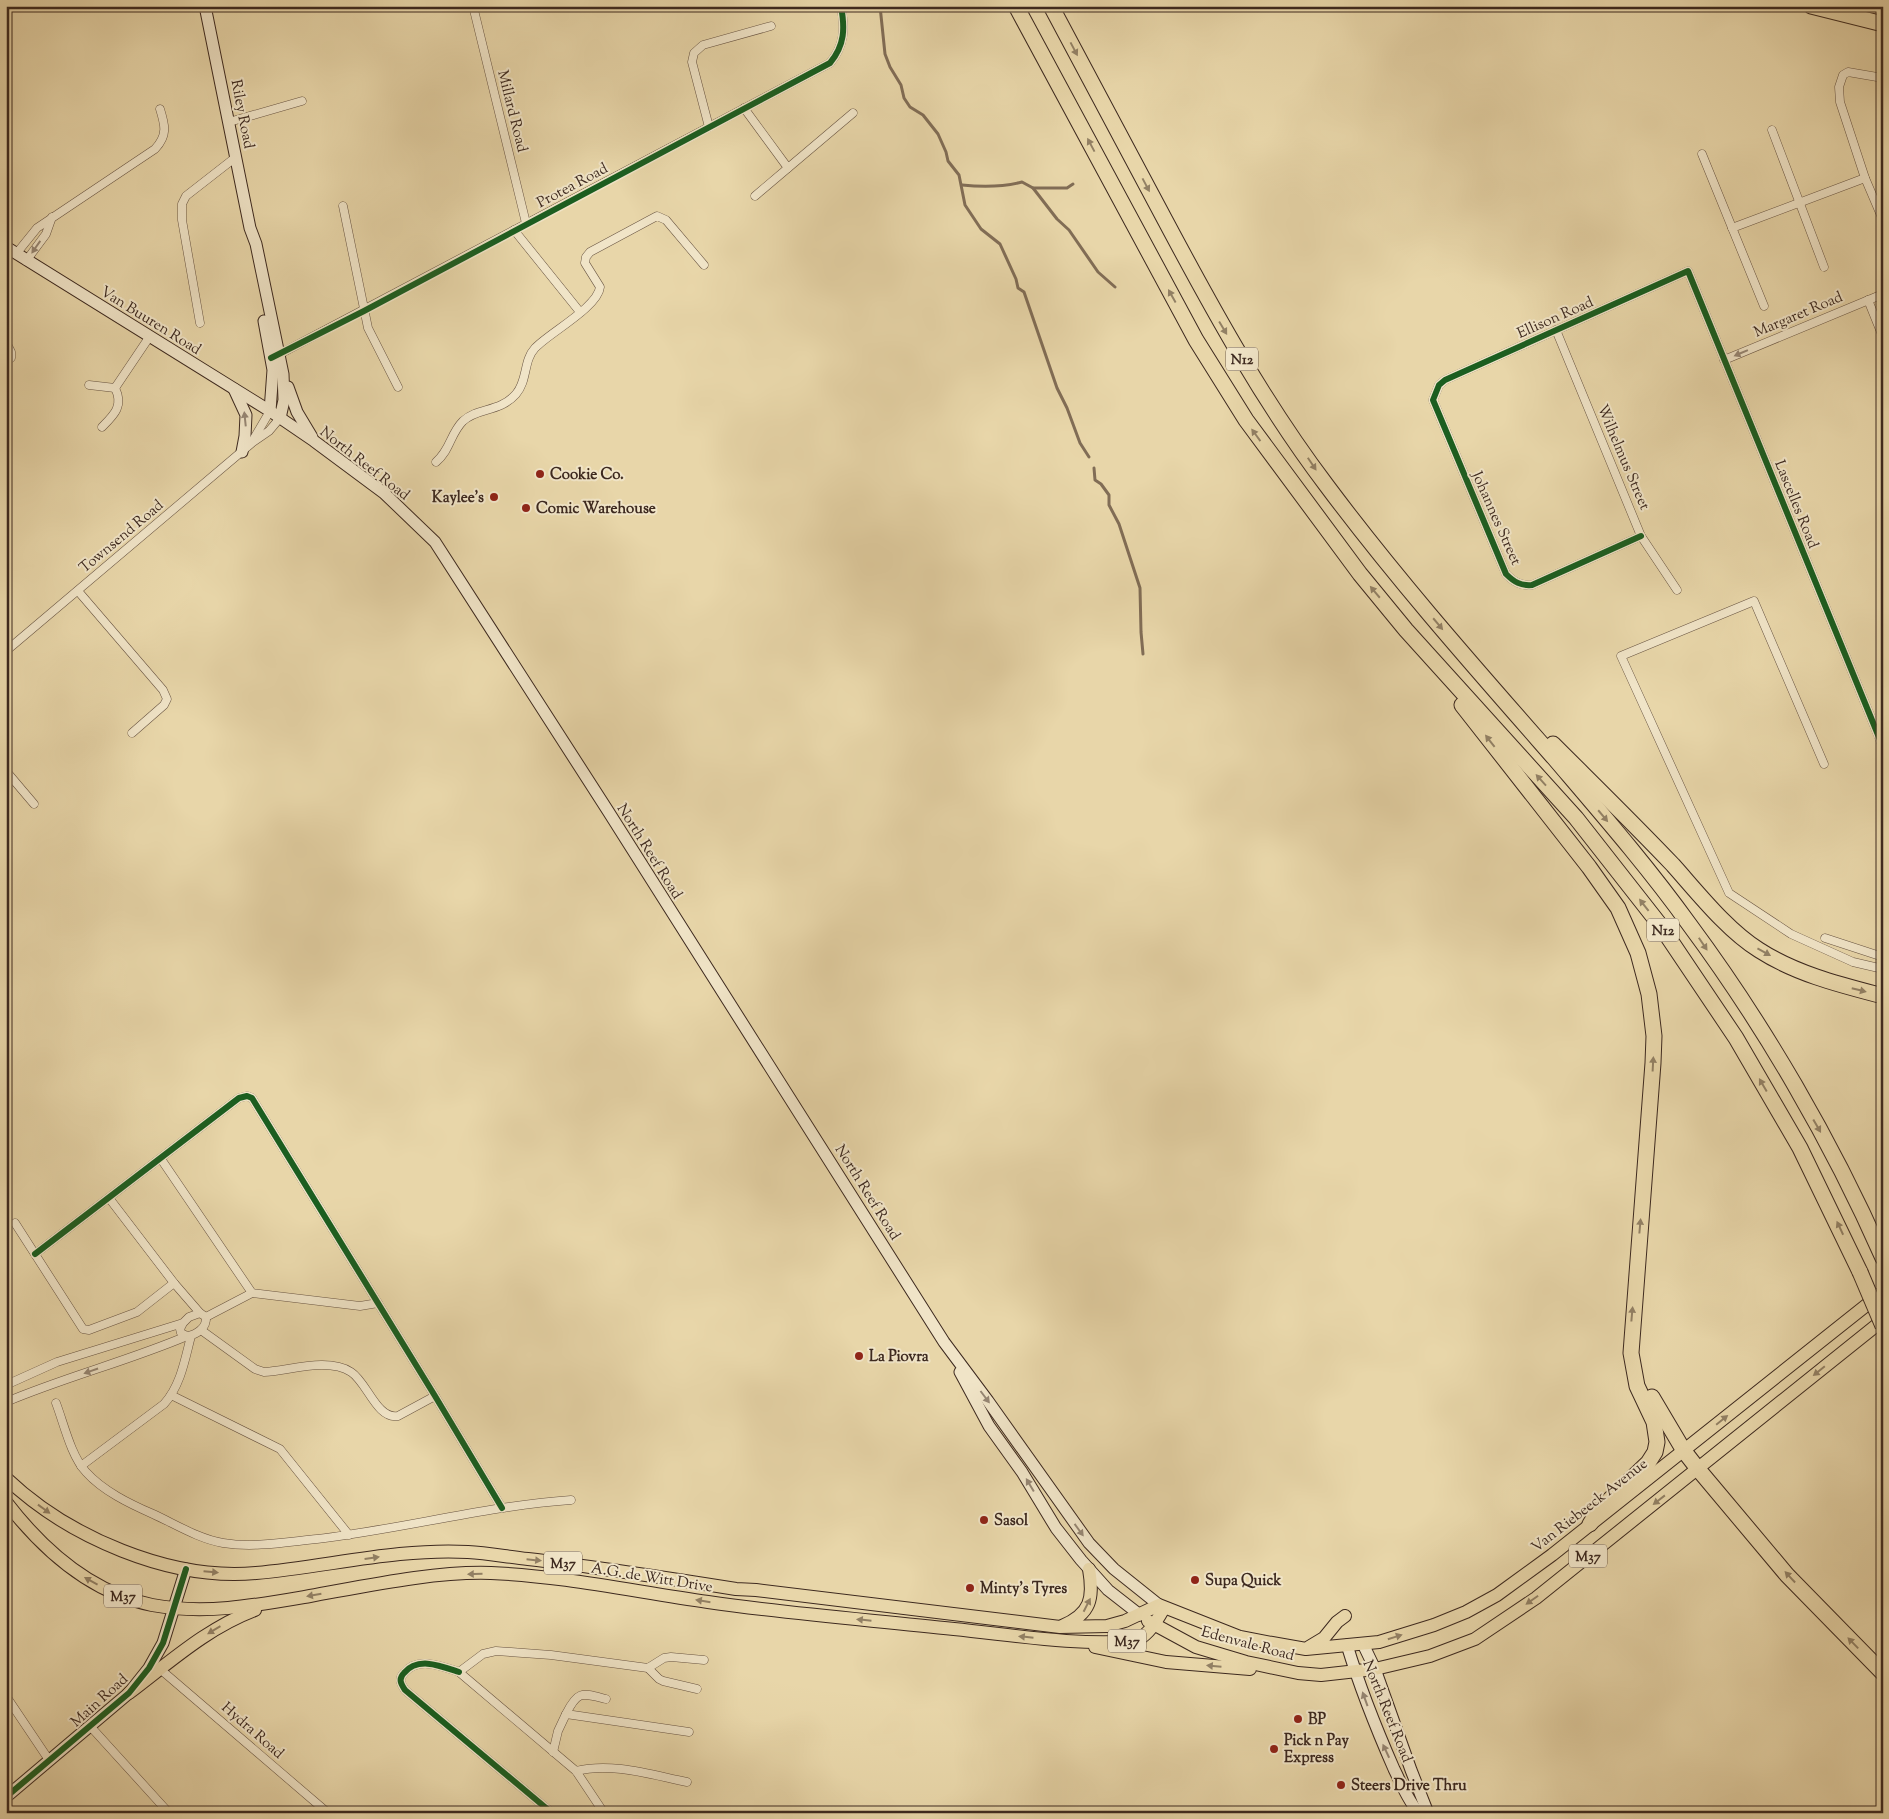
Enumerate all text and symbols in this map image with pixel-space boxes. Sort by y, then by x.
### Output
one-way arrow [1070,42,1078,57]
street label: Millard Road [491,68,532,155]
street label: Riley Road [225,78,259,151]
one-way arrow [1087,138,1095,153]
street label: Protea Road [533,159,613,214]
one-way arrow [1142,178,1150,192]
one-way arrow [31,240,41,254]
street label: Van Buuren Road [96,282,205,361]
street label: Margaret Road [1751,287,1847,344]
one-way arrow [1168,289,1176,303]
street label: Ellison Road [1514,292,1598,345]
one-way arrow [1219,322,1228,335]
road number: N12 [1226,348,1258,370]
one-way arrow [1733,349,1748,357]
street label: Wilhelmus Street [1591,402,1654,514]
one-way arrow [241,411,249,427]
street label: North Reef Road [315,422,414,506]
one-way arrow [1251,428,1261,442]
street label: Lascelles Road [1768,457,1823,552]
one-way arrow [1307,458,1317,471]
place label: Cookie Co. [550,465,624,486]
street label: Johannes Street [1465,467,1526,569]
marker: Cookie Co. [534,468,546,480]
place label: Kaylee's [432,488,484,509]
marker: Kaylee's [488,491,500,503]
street label: Townsend Road [75,495,169,579]
place label: Comic Warehouse [536,499,656,520]
marker: Comic Warehouse [520,502,532,514]
one-way arrow [1370,586,1381,599]
one-way arrow [1433,618,1444,631]
one-way arrow [1484,735,1495,748]
one-way arrow [1536,773,1547,786]
street label: North Reef Road [611,800,687,904]
one-way arrow [1598,809,1609,822]
one-way arrow [1639,899,1650,912]
road number: N12 [1647,918,1679,942]
one-way arrow [1698,937,1708,951]
one-way arrow [1757,948,1771,957]
one-way arrow [1852,986,1867,994]
one-way arrow [1650,1056,1658,1072]
one-way arrow [1758,1078,1767,1091]
one-way arrow [1813,1120,1822,1133]
street label: North Reef Road [829,1141,905,1245]
one-way arrow [1636,1218,1644,1234]
one-way arrow [1835,1221,1843,1235]
one-way arrow [1629,1306,1637,1322]
place label: La Piovra [869,1347,929,1368]
marker: La Piovra [853,1350,865,1362]
one-way arrow [1813,1366,1826,1377]
one-way arrow [83,1368,98,1375]
one-way arrow [980,1390,991,1403]
one-way arrow [1715,1415,1728,1426]
street label: Van Riebeeck Avenue [1527,1454,1652,1558]
one-way arrow [1026,1479,1035,1492]
one-way arrow [1653,1494,1666,1505]
one-way arrow [37,1503,50,1514]
place label: Sasol [994,1511,1029,1532]
marker: Sasol [978,1514,990,1526]
one-way arrow [1074,1523,1084,1536]
road number: M37 [1569,1544,1607,1568]
road number: M37 [544,1552,582,1575]
one-way arrow [364,1554,380,1562]
one-way arrow [526,1556,542,1564]
street label: A.G. de Witt Drive [589,1559,714,1598]
one-way arrow [203,1568,219,1576]
one-way arrow [467,1570,483,1578]
place label: Supa Quick [1205,1571,1282,1592]
one-way arrow [1784,1572,1796,1584]
marker: Supa Quick [1189,1574,1201,1586]
one-way arrow [84,1576,97,1585]
place label: Minty's Tyres [980,1579,1067,1600]
marker: Minty's Tyres [964,1582,976,1594]
road number: M37 [104,1584,142,1608]
one-way arrow [306,1592,322,1600]
one-way arrow [1525,1595,1539,1605]
one-way arrow [695,1597,711,1605]
one-way arrow [1083,1597,1091,1612]
one-way arrow [856,1615,872,1623]
street label: Edenvale Road [1199,1622,1297,1667]
one-way arrow [207,1625,220,1634]
road number: M37 [1108,1630,1146,1652]
one-way arrow [1018,1633,1034,1641]
one-way arrow [1388,1633,1403,1641]
one-way arrow [1847,1637,1859,1649]
street label: North Reef Road [1356,1657,1417,1767]
one-way arrow [1206,1662,1222,1670]
street label: Main Road [67,1669,134,1733]
one-way arrow [1361,1691,1368,1706]
street label: Hydra Road [216,1698,288,1765]
place label: BP [1308,1710,1326,1731]
marker: BP [1292,1713,1304,1725]
place label: Pick n Pay Express [1284,1731,1350,1769]
marker: Pick n Pay Express [1268,1743,1280,1755]
one-way arrow [1382,1744,1390,1758]
place label: Steers Drive Thru [1351,1776,1467,1797]
marker: Steers Drive Thru [1335,1779,1347,1791]

